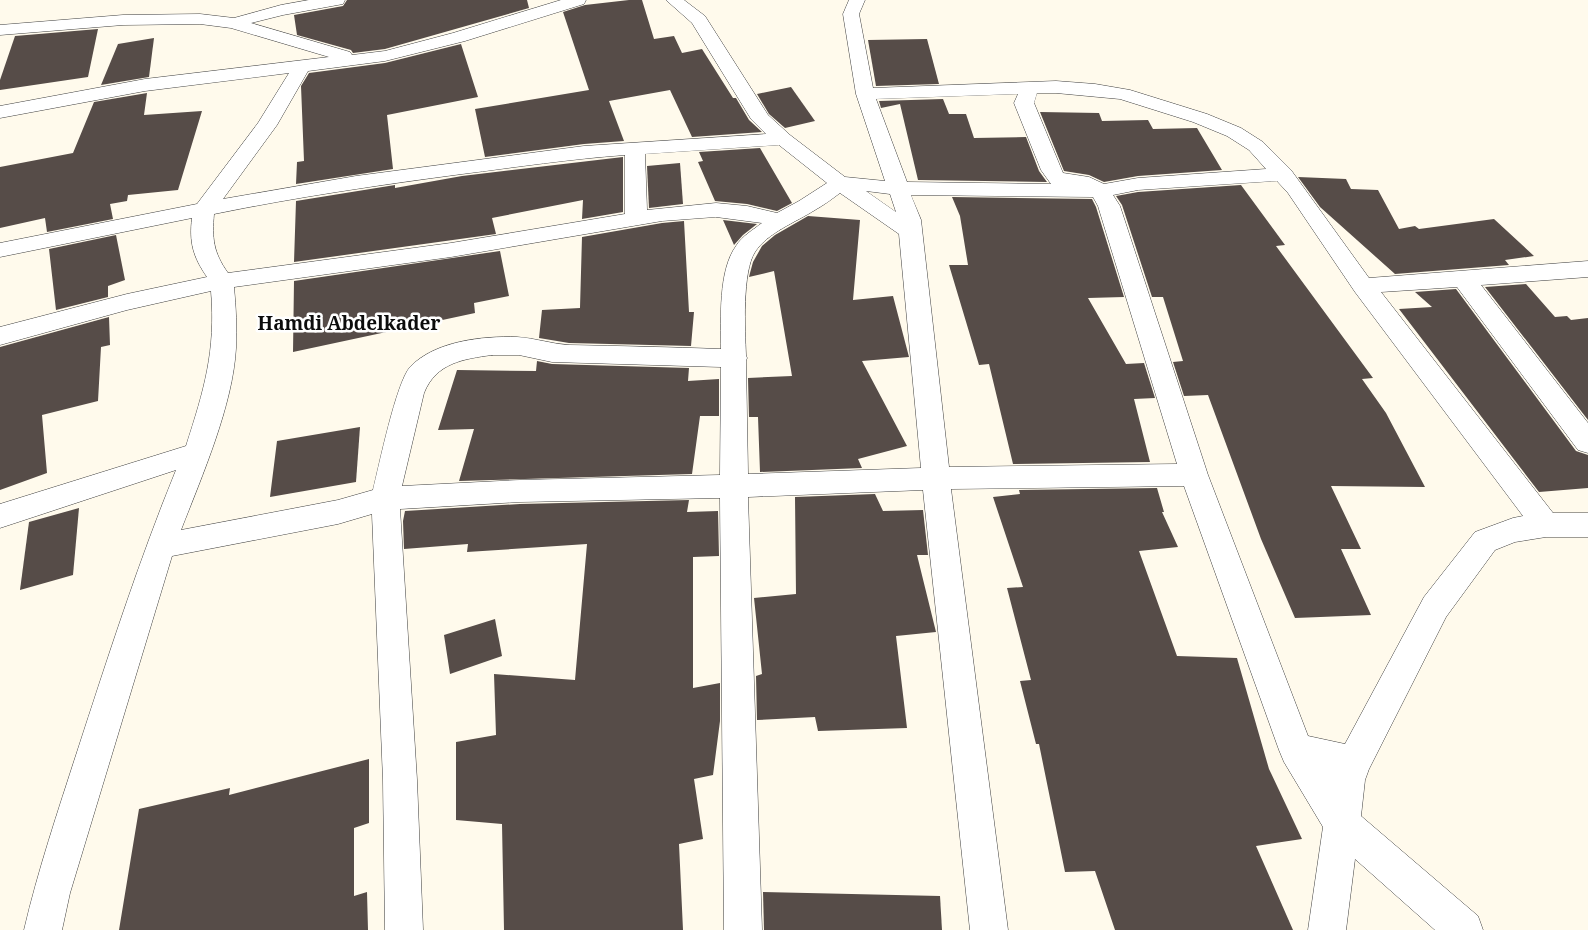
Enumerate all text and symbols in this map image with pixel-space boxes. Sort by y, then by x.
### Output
district label: Hamdi Abdelkader [258,310,440,336]

